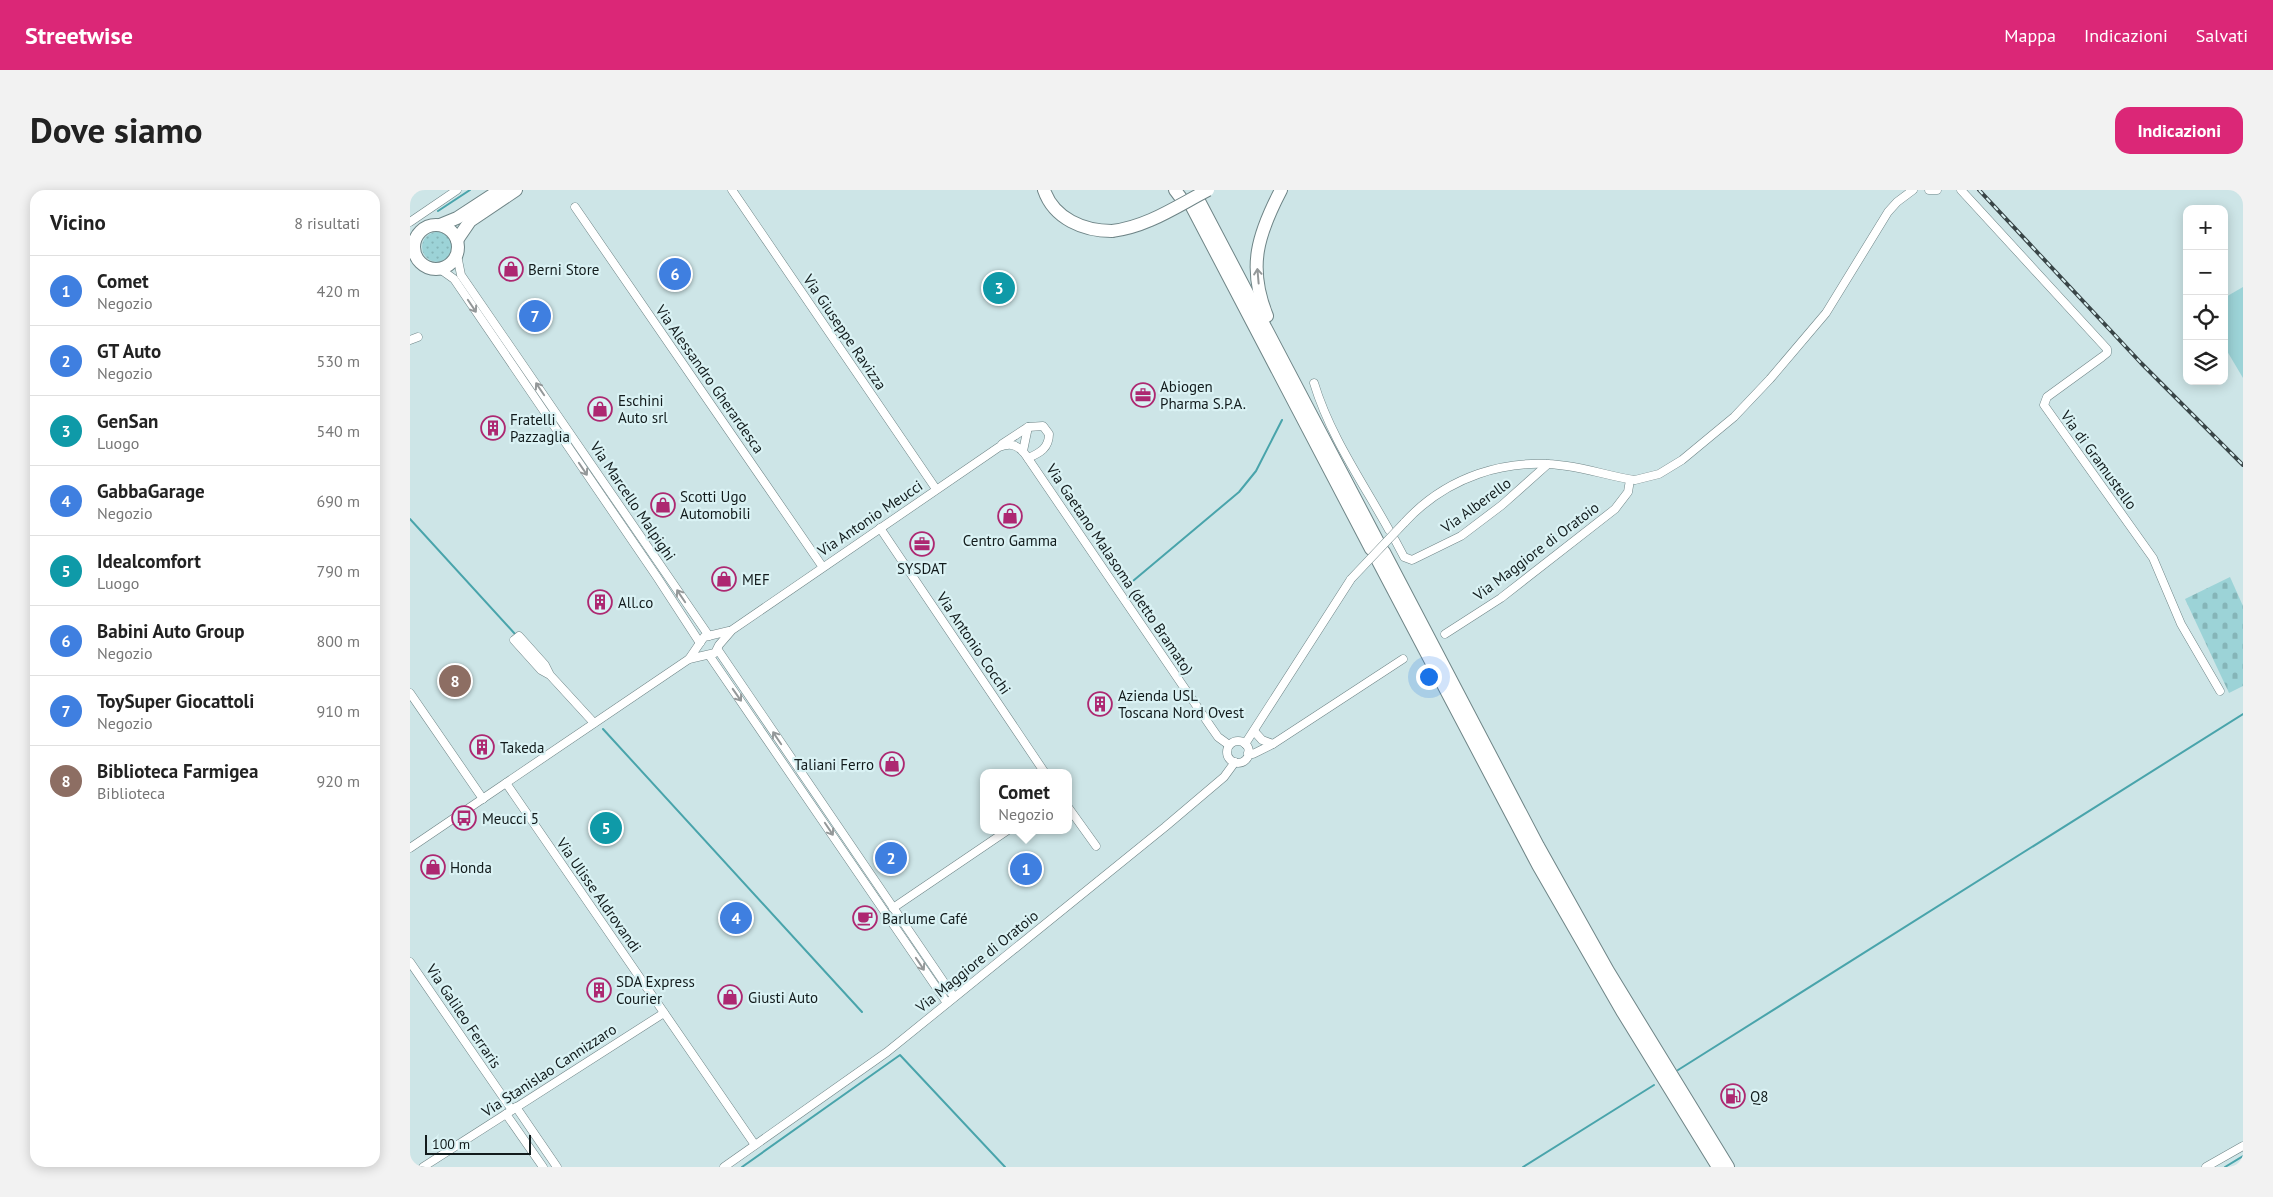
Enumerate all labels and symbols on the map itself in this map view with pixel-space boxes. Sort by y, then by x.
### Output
pin: 6 [659,255,691,293]
shop icon: Berni Store [498,256,524,282]
place label: Berni Store [528,260,599,279]
one-way arrow [1253,268,1262,284]
pin: 3 [983,269,1015,307]
street label: Via Giuseppe Ravizza [799,270,891,393]
pin: 7 [519,297,551,335]
one-way arrow [466,299,477,313]
street label: Via Alessandro Gherardesca [651,300,768,457]
place label: Abiogen Pharma S.P.A. [1160,377,1246,413]
office icon: Abiogen Pharma S.P.A. [1130,382,1156,408]
one-way arrow [535,383,545,397]
place label: Eschini Auto srl [618,391,668,427]
shop icon: Eschini Auto srl [587,396,613,422]
street label: Via di Gramustello [2056,406,2141,513]
place label: Fratelli Pazzaglia [510,410,570,446]
building icon: Fratelli Pazzaglia [480,415,506,441]
street label: Via Marcello Malpighi [586,437,680,564]
street label: Via Gaetano Malasoma (detto Bramato) [1042,459,1198,678]
one-way arrow [578,462,588,476]
street label: Via Alberello [1436,473,1515,537]
street label: Via Antonio Meucci [813,476,926,561]
place label: Scotti Ugo Automobili [680,487,751,523]
shop icon: Scotti Ugo Automobili [650,492,676,518]
street label: Via Maggiore di Oratoio [1469,498,1602,605]
shop icon: Centro Gamma [997,503,1023,529]
office icon: SYSDAT [909,531,935,557]
place label: Centro Gamma [963,531,1057,550]
place label: SYSDAT [897,559,948,578]
shop icon: MEF [711,566,737,592]
place label: MEF [742,570,770,589]
street label: Via Antonio Cocchi [932,587,1015,698]
building icon: All.co [587,589,613,615]
one-way arrow [675,589,686,603]
place label: All.co [618,593,653,612]
pin: 8 [439,662,471,700]
your location [1416,664,1442,690]
place label: Azienda USL Toscana Nord Ovest [1118,686,1244,722]
one-way arrow [732,688,742,702]
building icon: Azienda USL Toscana Nord Ovest [1087,691,1113,717]
one-way arrow [772,731,782,745]
building icon: Takeda [469,734,495,760]
place label: Takeda [500,738,544,757]
shop icon: Taliani Ferro [879,751,905,777]
place label: Taliani Ferro [794,755,874,774]
bus stop icon: Meucci 5 [451,805,477,831]
place label: Meucci 5 [482,809,539,828]
pin: 5 [590,809,622,847]
one-way arrow [824,822,834,836]
street label: Via Ulisse Aldrovandi [552,833,646,956]
pin: 2 [875,839,907,877]
pin: 1 [1010,850,1042,888]
shop icon: Honda [420,854,446,880]
place label: Honda [450,858,492,877]
pin: 4 [720,899,752,937]
cafe icon: Barlume Café [852,905,878,931]
street label: Via Maggiore di Oratoio [911,906,1042,1017]
place label: Barlume Café [882,909,968,928]
one-way arrow [915,957,925,971]
street label: Via Galileo Ferraris [422,960,506,1072]
place label: SDA Express Courier [616,972,695,1008]
building icon: SDA Express Courier [586,977,612,1003]
shop icon: Giusti Auto [717,984,743,1010]
place label: Giusti Auto [748,988,818,1007]
street label: Via Stanislao Cannizzaro [477,1019,620,1121]
fuel station icon: Q8 [1720,1083,1746,1109]
place label: Q8 [1750,1087,1768,1106]
scale bar [425,1132,531,1155]

